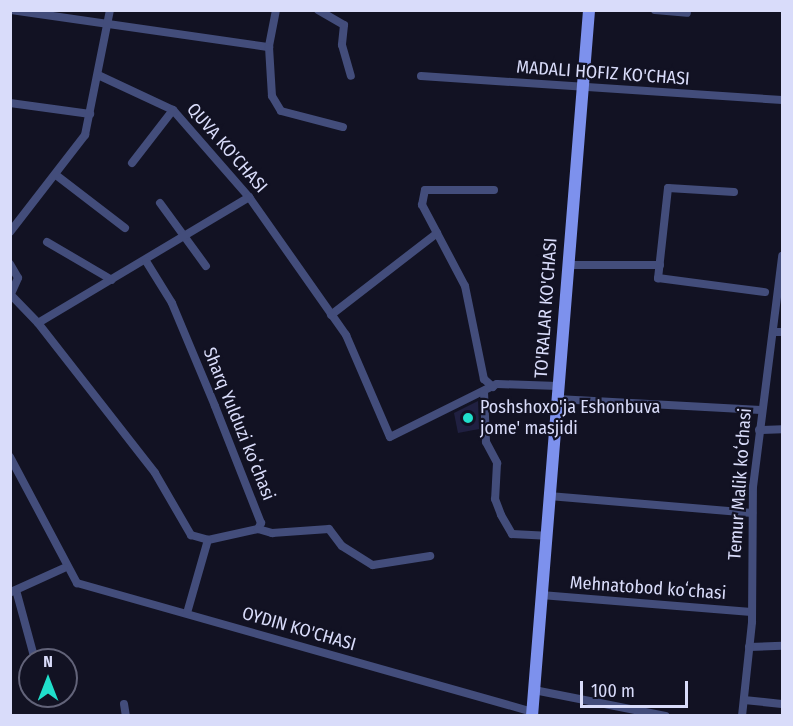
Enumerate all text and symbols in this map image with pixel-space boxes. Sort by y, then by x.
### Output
street label: MADALI HOFIZ KO'CHASI [516,56,690,90]
street label: QUVA KO'CHASI [182,99,272,197]
street label: TO'RALAR KO'CHASI [530,237,562,379]
street label: Sharq Yulduzi koʻchasi [198,344,280,504]
place label: Poshshoxo'ja Eshonbuva jome' masjidi [480,397,660,440]
street label: Temur Malik koʻchasi [724,407,756,561]
marker: Poshshoxo'ja Eshonbuva jome' masjidi [461,411,475,425]
street label: Mehnatobod koʻchasi [569,572,727,604]
street label: OYDIN KO'CHASI [240,602,358,656]
north arrow [18,648,78,708]
text: N [43,652,53,671]
scale bar [583,669,691,707]
text: 100 m [591,680,635,702]

